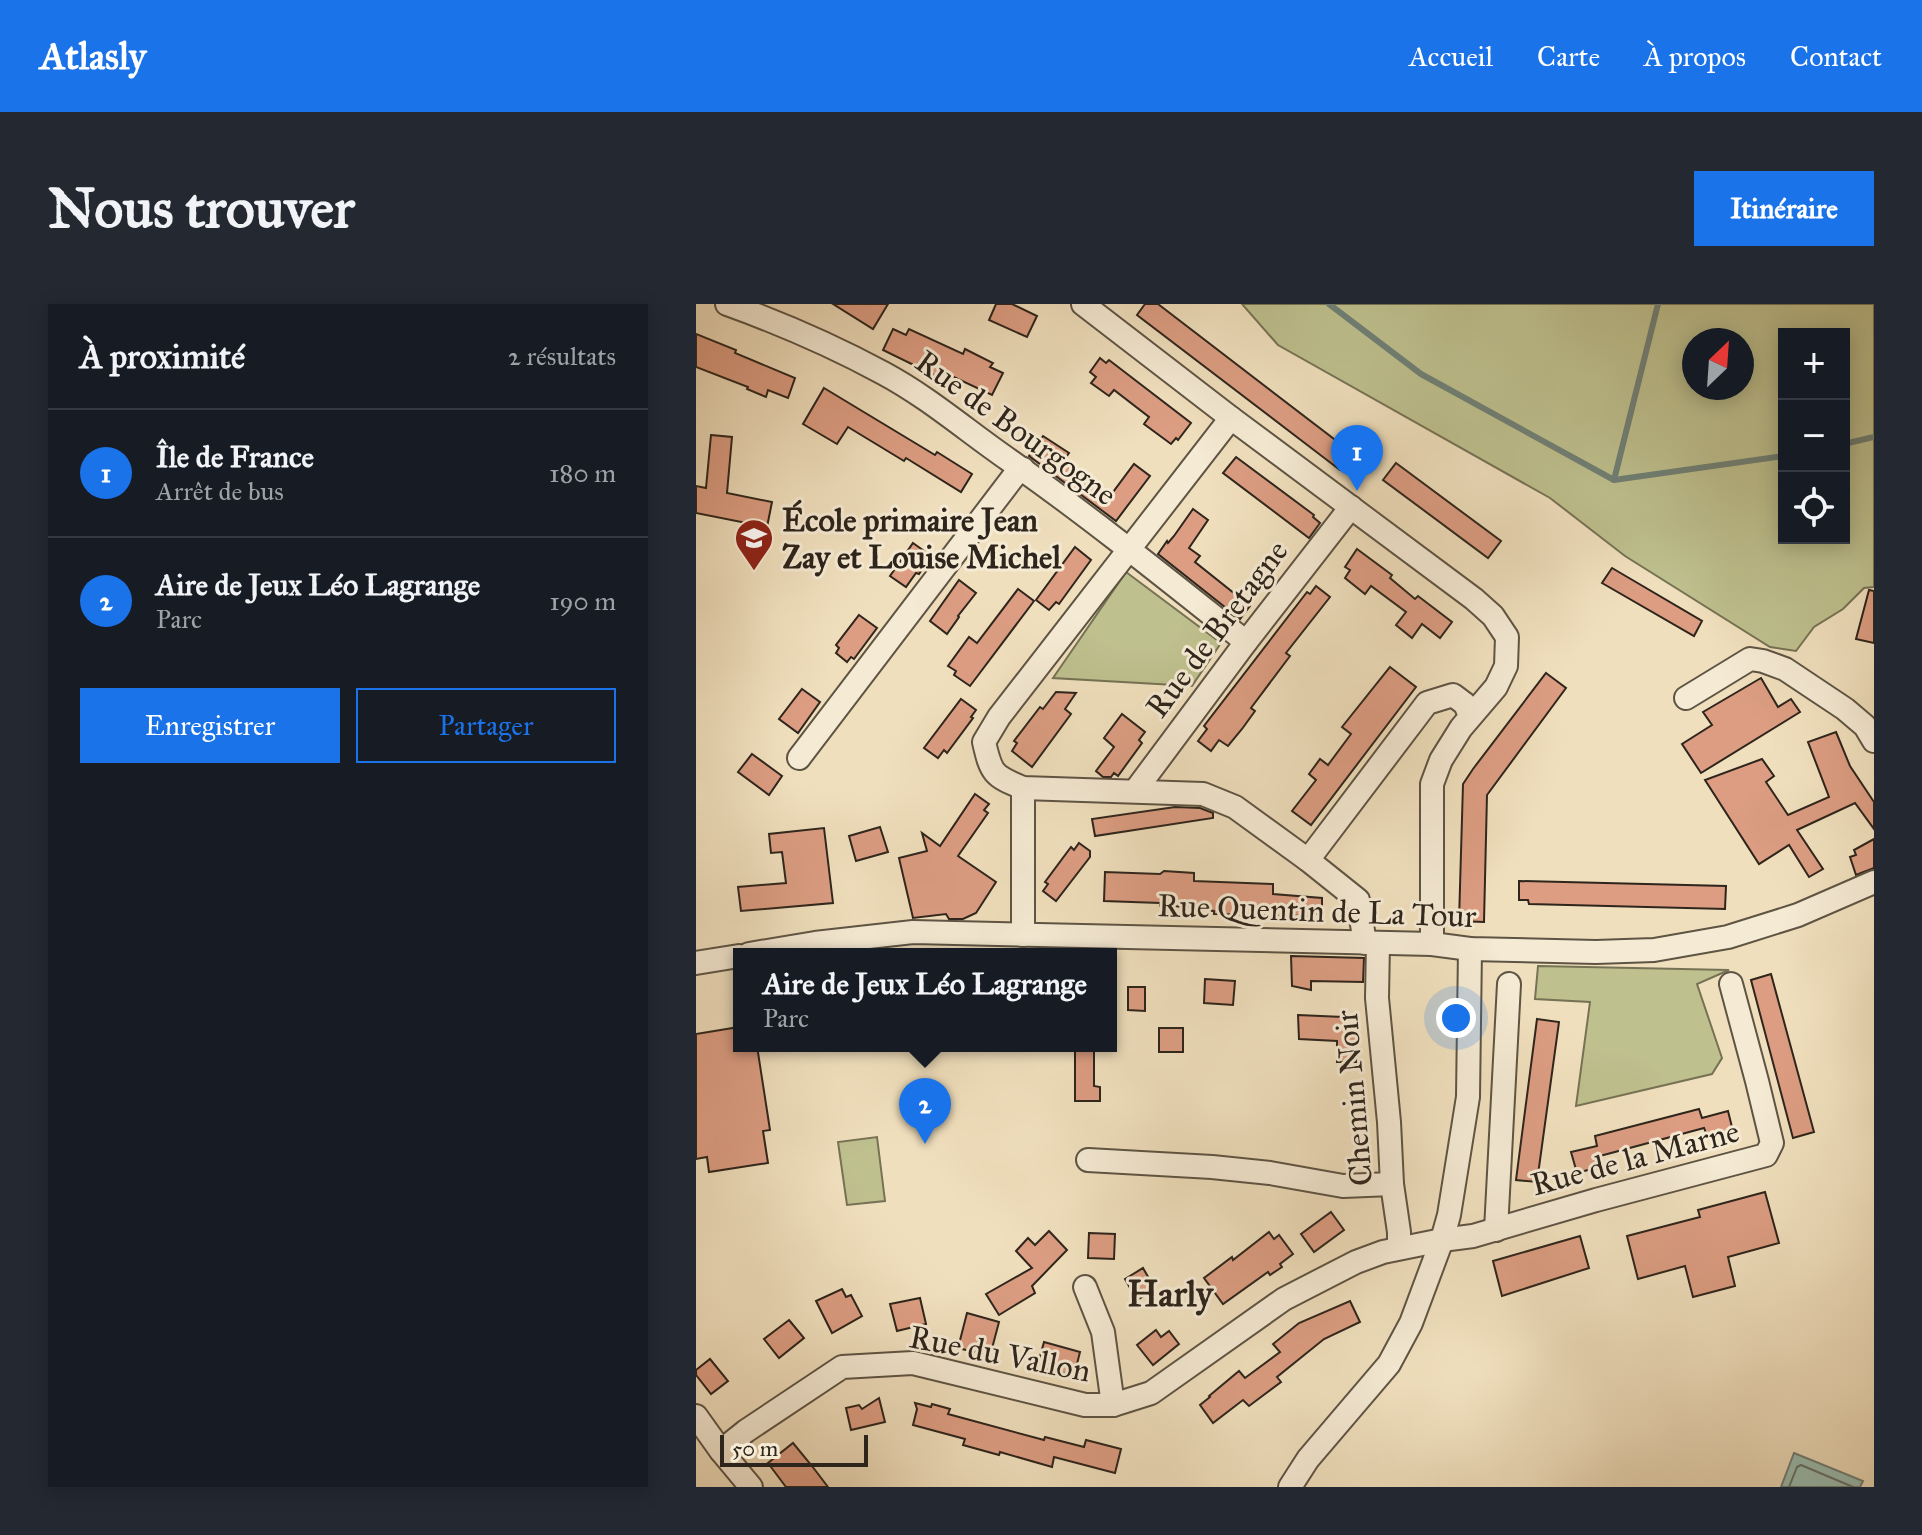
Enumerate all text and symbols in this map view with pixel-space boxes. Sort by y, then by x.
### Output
text: Atlasly [40,33,146,79]
text: Accueil [1409,39,1493,74]
text: Carte [1537,39,1600,74]
text: À propos [1644,39,1746,74]
text: Contact [1790,39,1882,74]
button: Itinéraire [1694,171,1874,246]
text: Nous trouver [48,174,355,242]
north arrow [1682,328,1754,400]
map controls [1778,328,1850,544]
button: + [1778,328,1850,400]
text: À proximité [80,336,245,377]
text: 2 résultats [508,340,616,372]
street label: Rue de Bourgogne [908,342,1124,514]
button: − [1778,400,1850,472]
pin: 1 [1331,425,1383,491]
text: Île de France [156,439,314,475]
text: 1 [101,457,111,489]
text: 180 m [549,457,616,489]
button: locate [1778,472,1850,544]
text: Arrêt de bus [156,475,284,507]
place label: École primaire Jean Zay et Louise Michel [782,499,1062,577]
school or university icon: École primaire Jean Zay et Louise Michel [733,517,775,572]
street label: Rue de Bretagne [1138,532,1296,726]
text: Aire de Jeux Léo Lagrange [156,567,480,603]
text: 2 [100,585,112,617]
text: 190 m [549,585,616,617]
text: Parc [156,603,202,635]
button: Enregistrer [80,688,340,763]
button: Partager [356,688,616,763]
street label: Rue Quentin de La Tour [1157,886,1477,936]
popup [733,948,1117,1052]
text: Aire de Jeux Léo Lagrange [763,966,1087,1002]
your location [1436,998,1476,1038]
text: Parc [763,1002,809,1034]
street label: Chemin Noir [1327,1008,1381,1188]
pin: 2 [899,1078,951,1144]
street label: Rue de la Marne [1527,1111,1743,1205]
district label: Harly [1127,1272,1214,1316]
street label: Rue du Vallon [906,1317,1094,1391]
scale bar [720,1431,868,1467]
text: 50 m [732,1435,778,1462]

